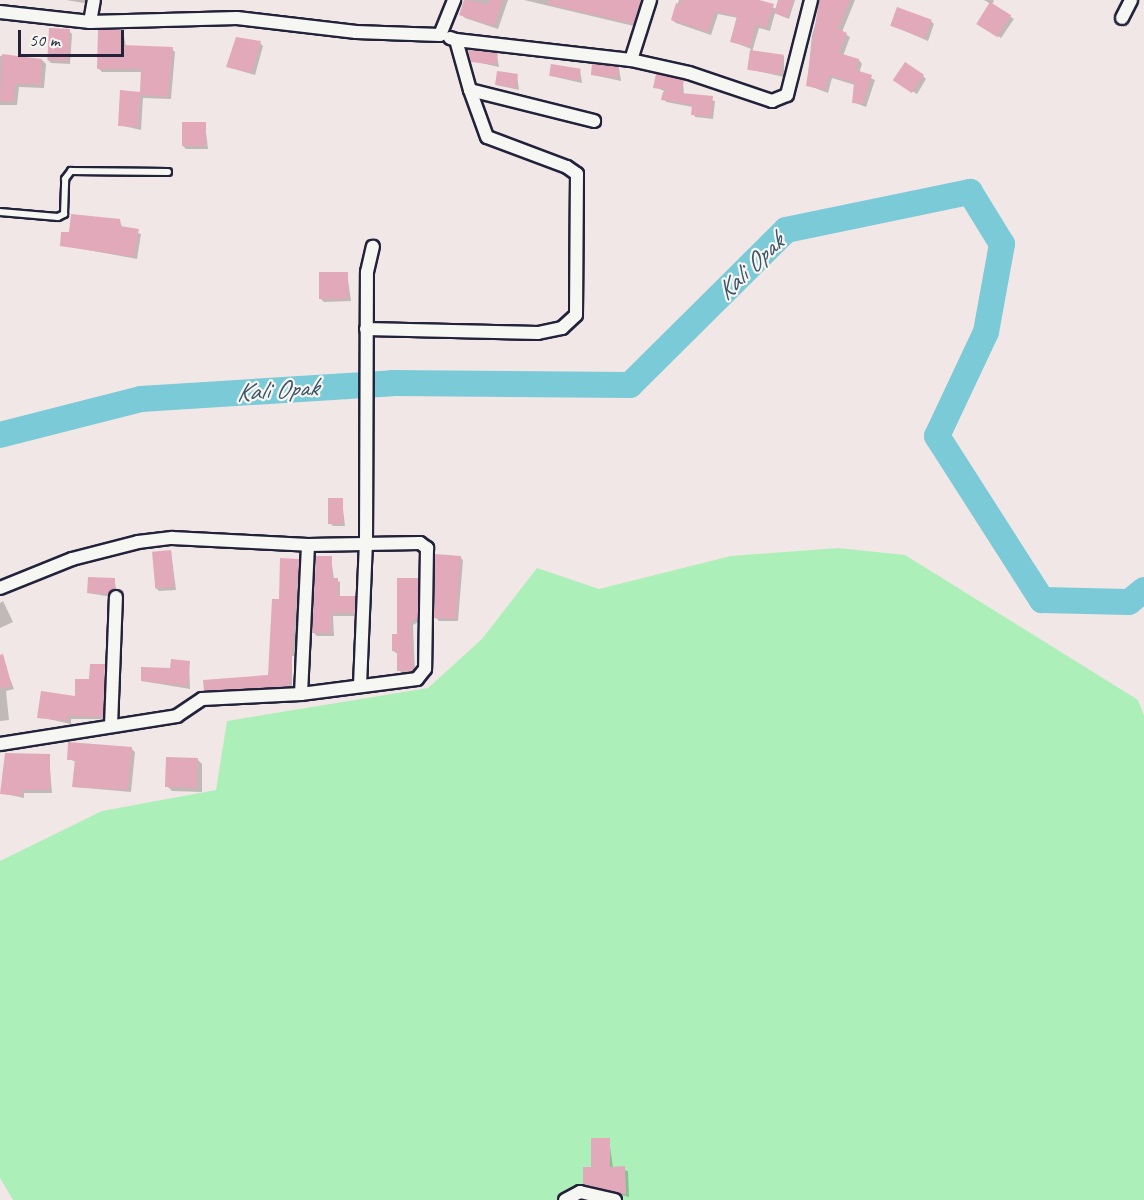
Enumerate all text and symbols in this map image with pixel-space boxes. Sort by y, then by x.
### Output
scale bar [21,18,128,56]
text: 50 m [29,29,60,51]
water label: Kali Opak [709,227,791,307]
water label: Kali Opak [235,372,319,408]

